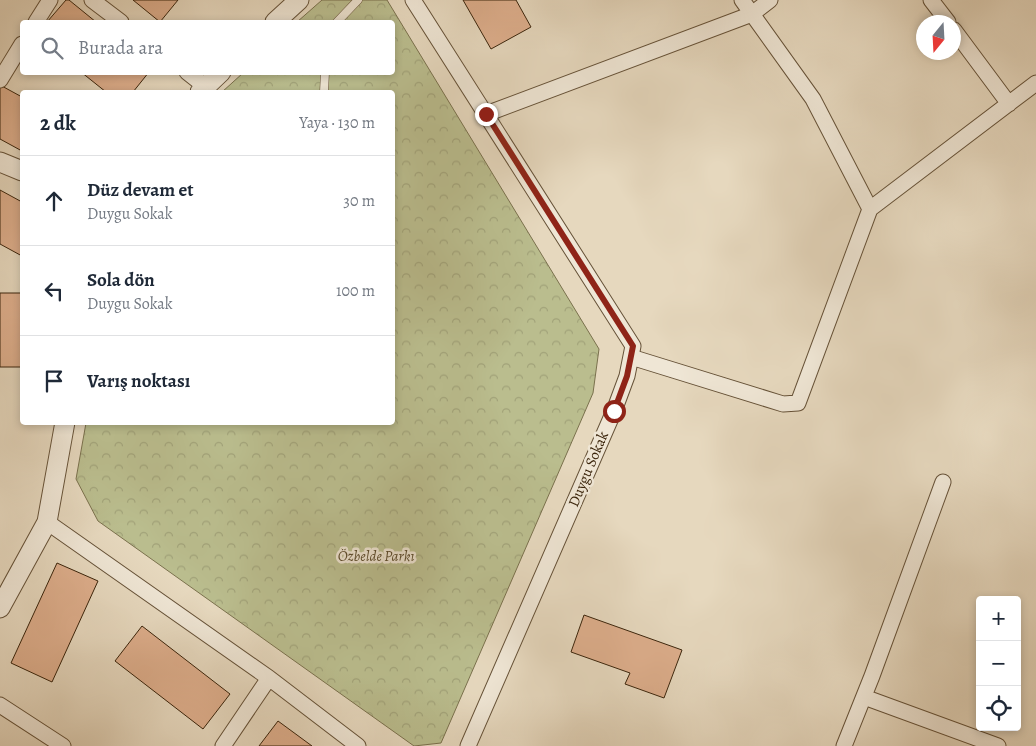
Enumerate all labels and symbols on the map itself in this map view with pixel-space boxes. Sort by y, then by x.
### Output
north arrow [916,15,961,60]
route end [475,103,498,126]
route start [603,400,626,423]
street label: Duygu Sokak [563,428,613,510]
park label: Özbelde Parkı [338,546,414,566]

